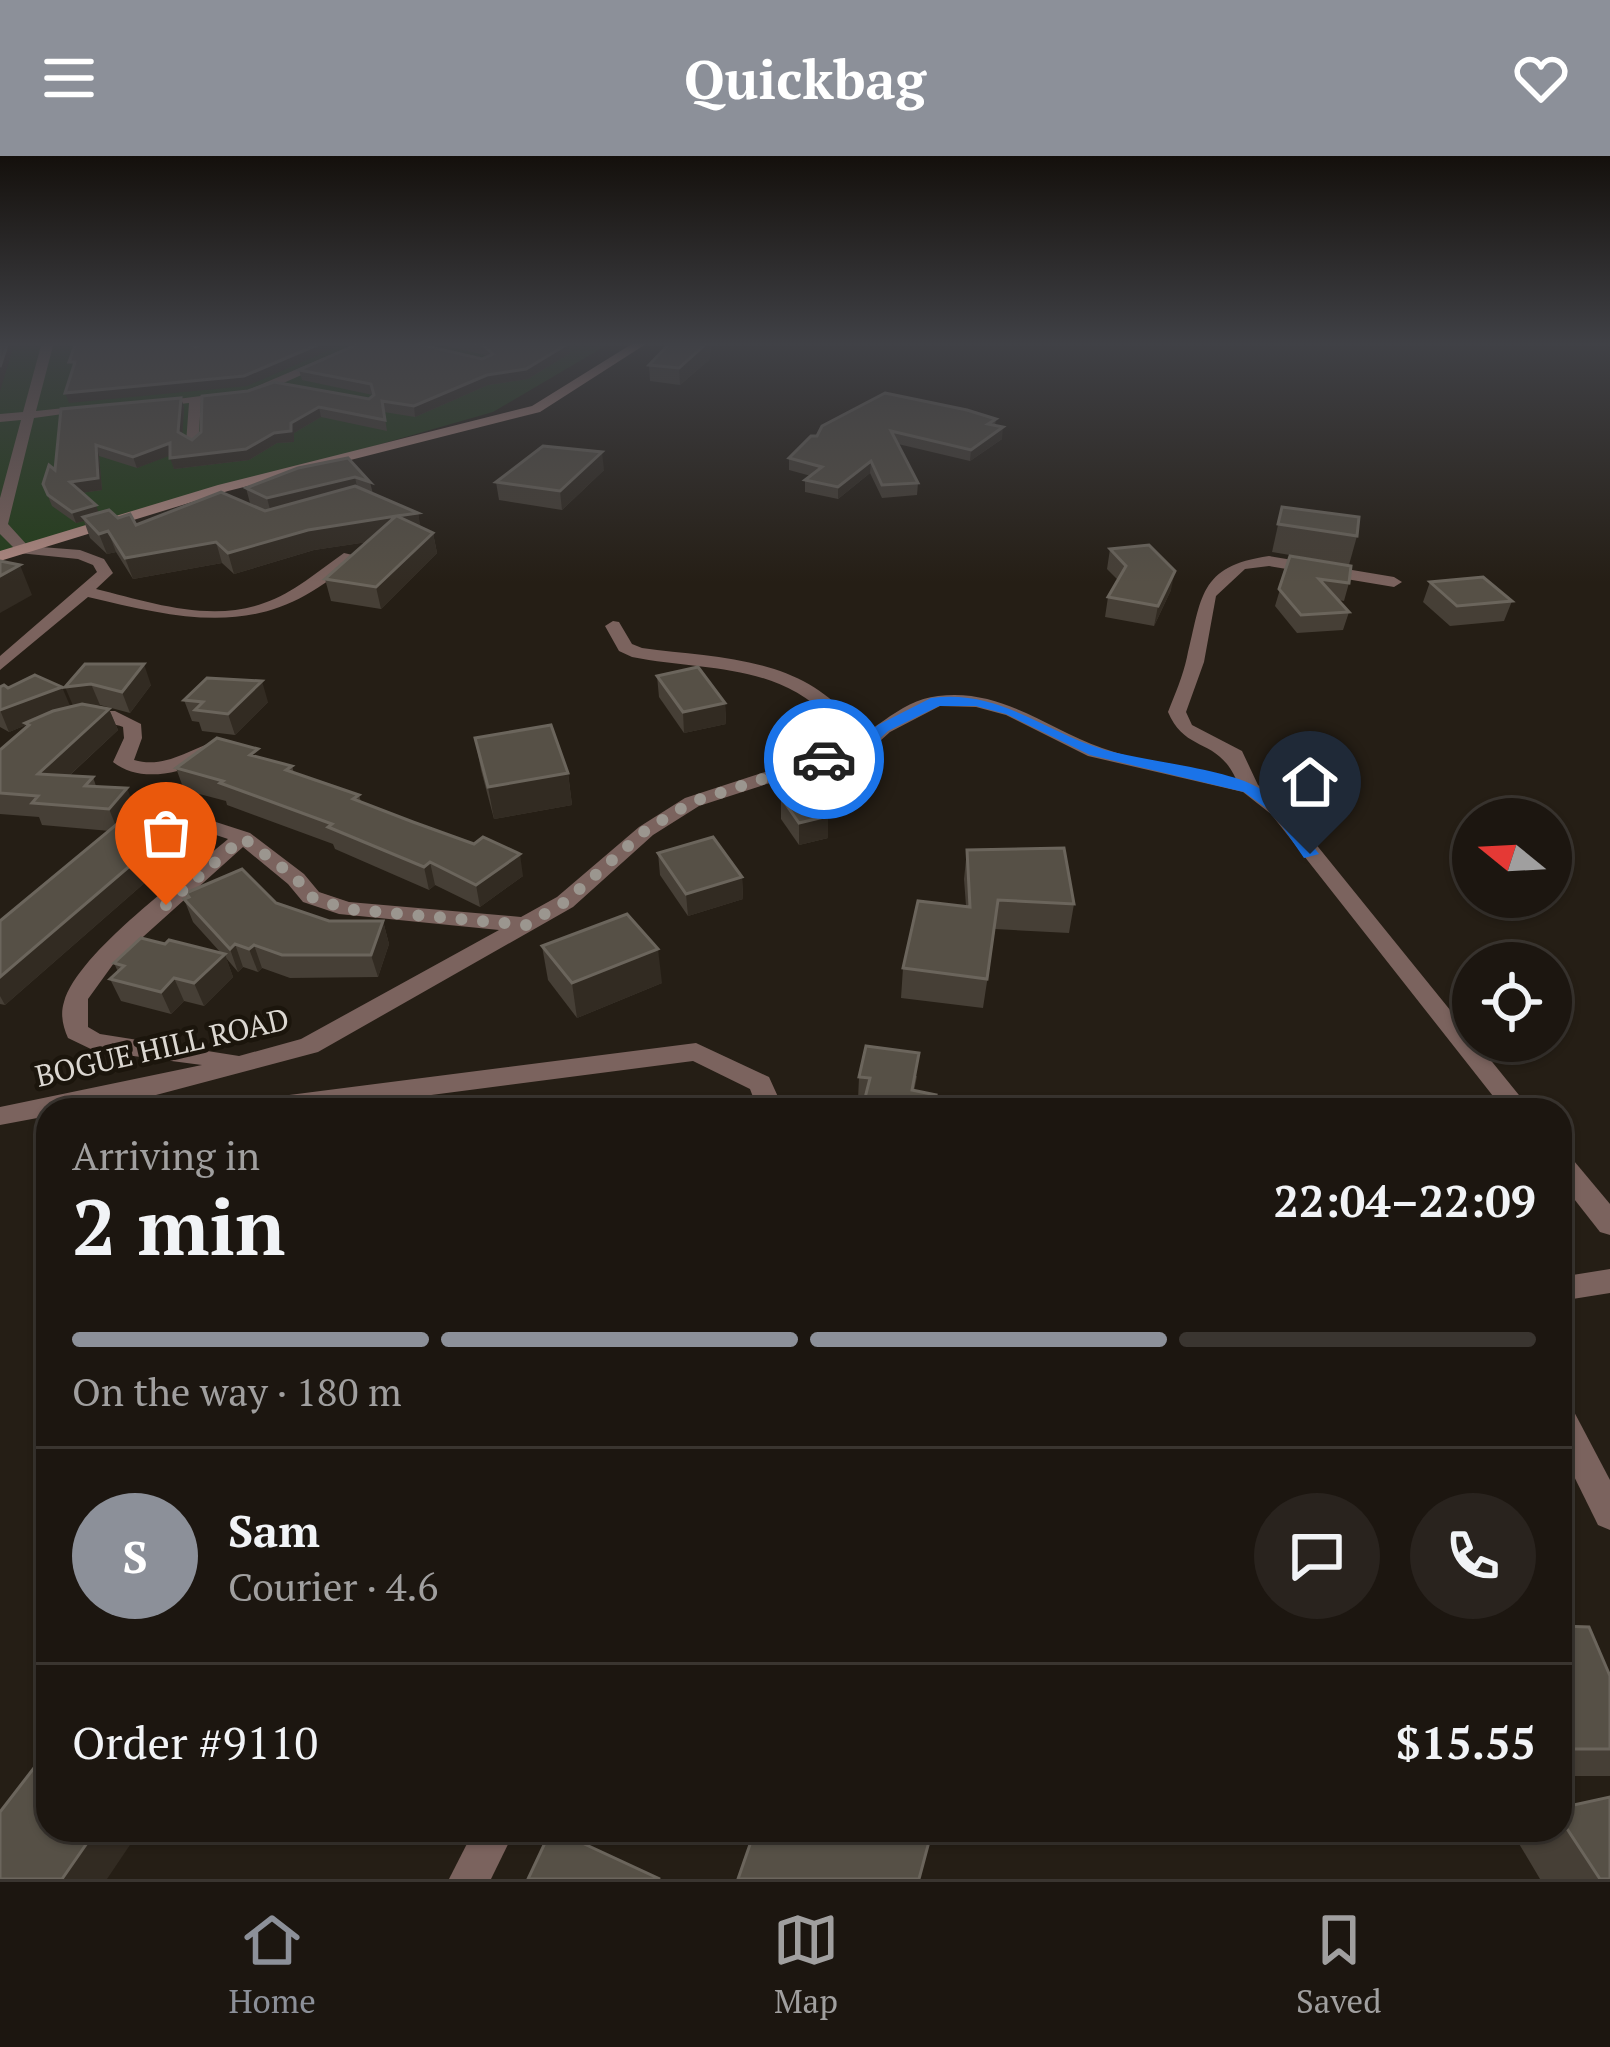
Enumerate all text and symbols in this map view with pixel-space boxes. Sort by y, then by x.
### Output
text: Quickbag [684,43,926,114]
icon: menu [36,45,102,111]
icon: heart [1508,45,1574,111]
courier [764,699,884,819]
icon: car [791,726,857,792]
pin [1259,731,1361,854]
icon: home [1277,749,1343,815]
pin [115,782,217,905]
north arrow [1452,798,1572,918]
map controls [1452,798,1572,1062]
icon: bag [133,800,199,866]
button: locate [1452,942,1572,1062]
street label: BOGUE HILL ROAD [31,998,293,1096]
text: Arriving in [72,1129,260,1181]
text: 22:04–22:09 [1274,1170,1536,1230]
text: 2 min [72,1174,285,1277]
text: On the way · 180 m [72,1365,402,1417]
button: chat [1254,1493,1380,1619]
button: phone [1410,1493,1536,1619]
text: Sam [228,1500,320,1560]
text: S [122,1526,148,1586]
text: Courier · 4.6 [228,1560,438,1612]
text: Order #9110 [72,1712,318,1772]
text: $15.55 [1396,1712,1536,1772]
tab: Home [229,1907,316,2022]
tab: Map [773,1907,839,2022]
tab: Saved [1296,1907,1381,2022]

